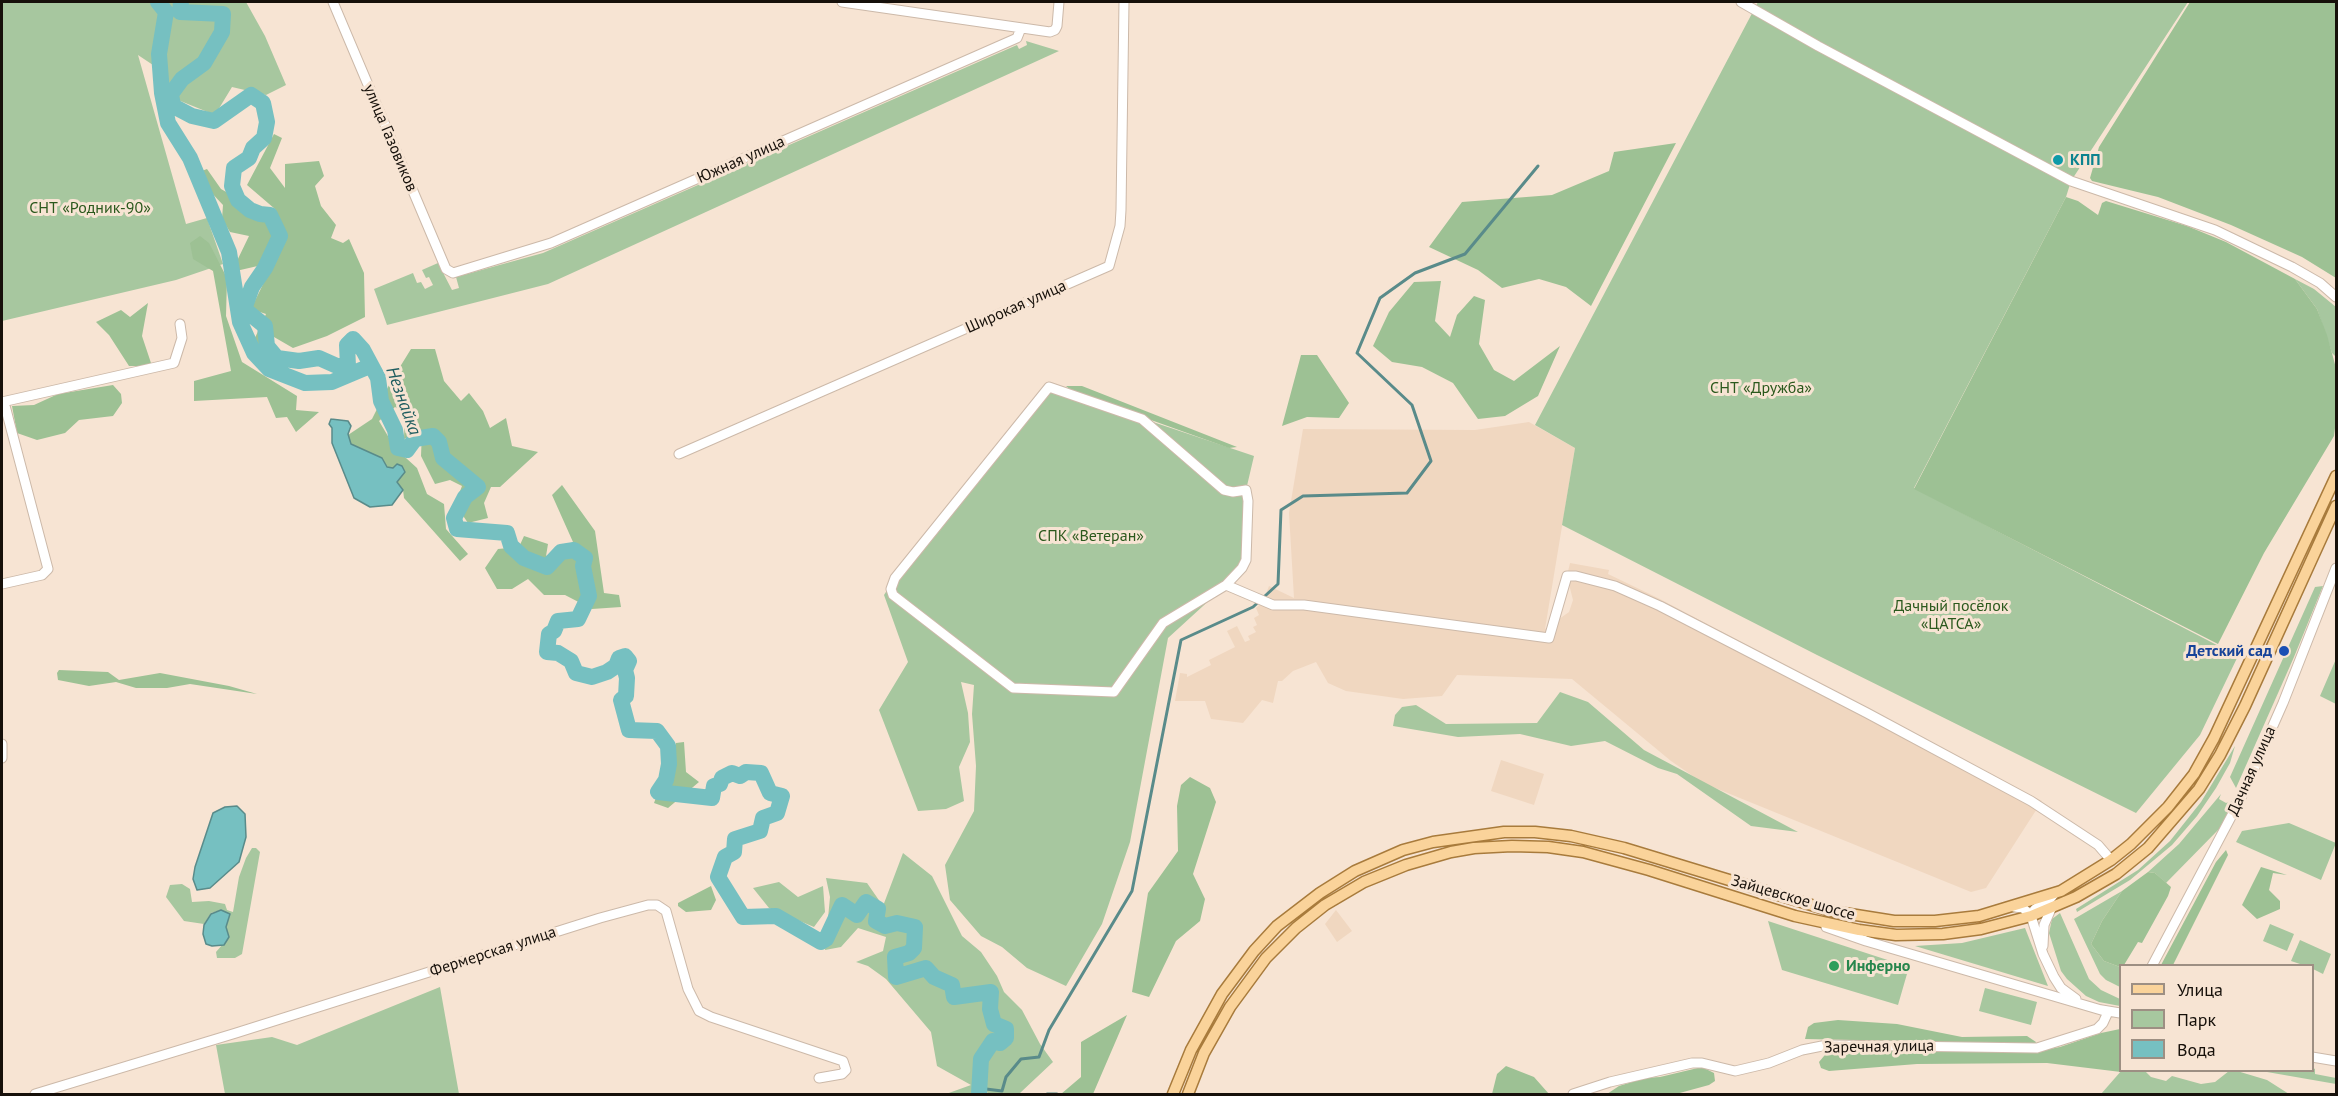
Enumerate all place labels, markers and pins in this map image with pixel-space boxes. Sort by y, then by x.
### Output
place label: КПП [2070,150,2100,170]
marker: КПП [2051,153,2065,167]
place label: Детский сад [2186,641,2272,661]
marker: Детский сад [2277,644,2291,658]
place label: Инферно [1846,956,1910,976]
marker: Инферно [1827,959,1841,973]

